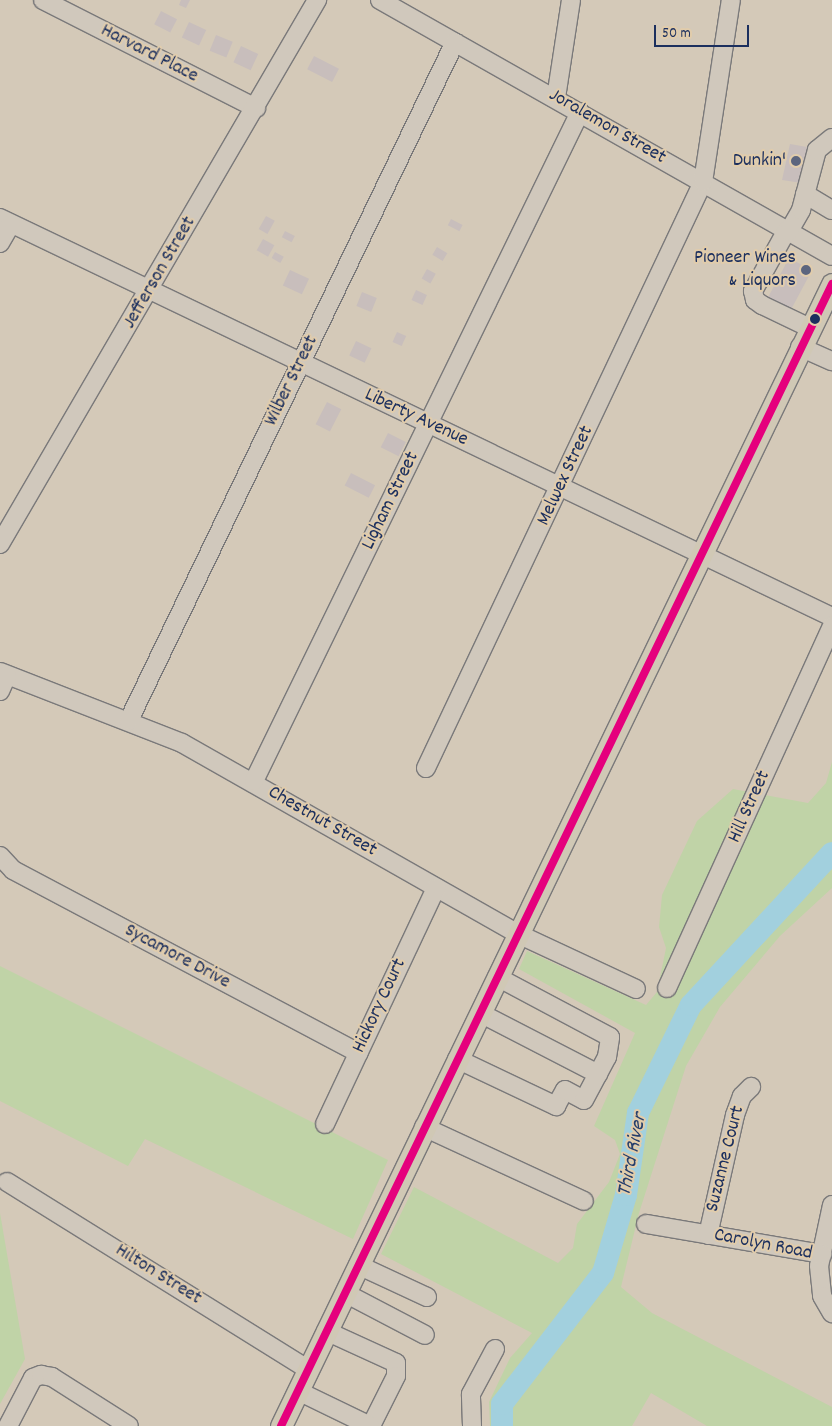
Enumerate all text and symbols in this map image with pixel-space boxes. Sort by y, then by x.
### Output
scale bar [657,15,752,47]
street label: Harvard Place [96,19,202,89]
text: 50 m [662,23,691,45]
street label: Joralemon Street [544,84,670,170]
place label: Dunkin' [733,149,786,173]
marker: Dunkin' [790,155,802,167]
street label: Jefferson Street [118,213,202,333]
place label: Pioneer Wines & Liquors [694,246,796,293]
marker: Pioneer Wines & Liquors [800,264,812,276]
unlabelled marker [810,314,820,324]
street label: Wilber Street [260,332,324,430]
street label: Liberty Avenue [360,384,472,452]
street label: Melwex Street [532,422,600,530]
street label: Ligham Street [357,448,425,554]
street label: Hill Street [723,767,777,847]
street label: Chestnut Street [263,781,381,863]
street label: Sycamore Drive [120,919,234,995]
street label: Hickory Court [348,955,412,1057]
street label: Suzanne Court [701,1103,751,1215]
water label: Third River [613,1111,653,1199]
street label: Carolyn Road [712,1224,814,1266]
street label: Hilton Street [110,1239,206,1311]

